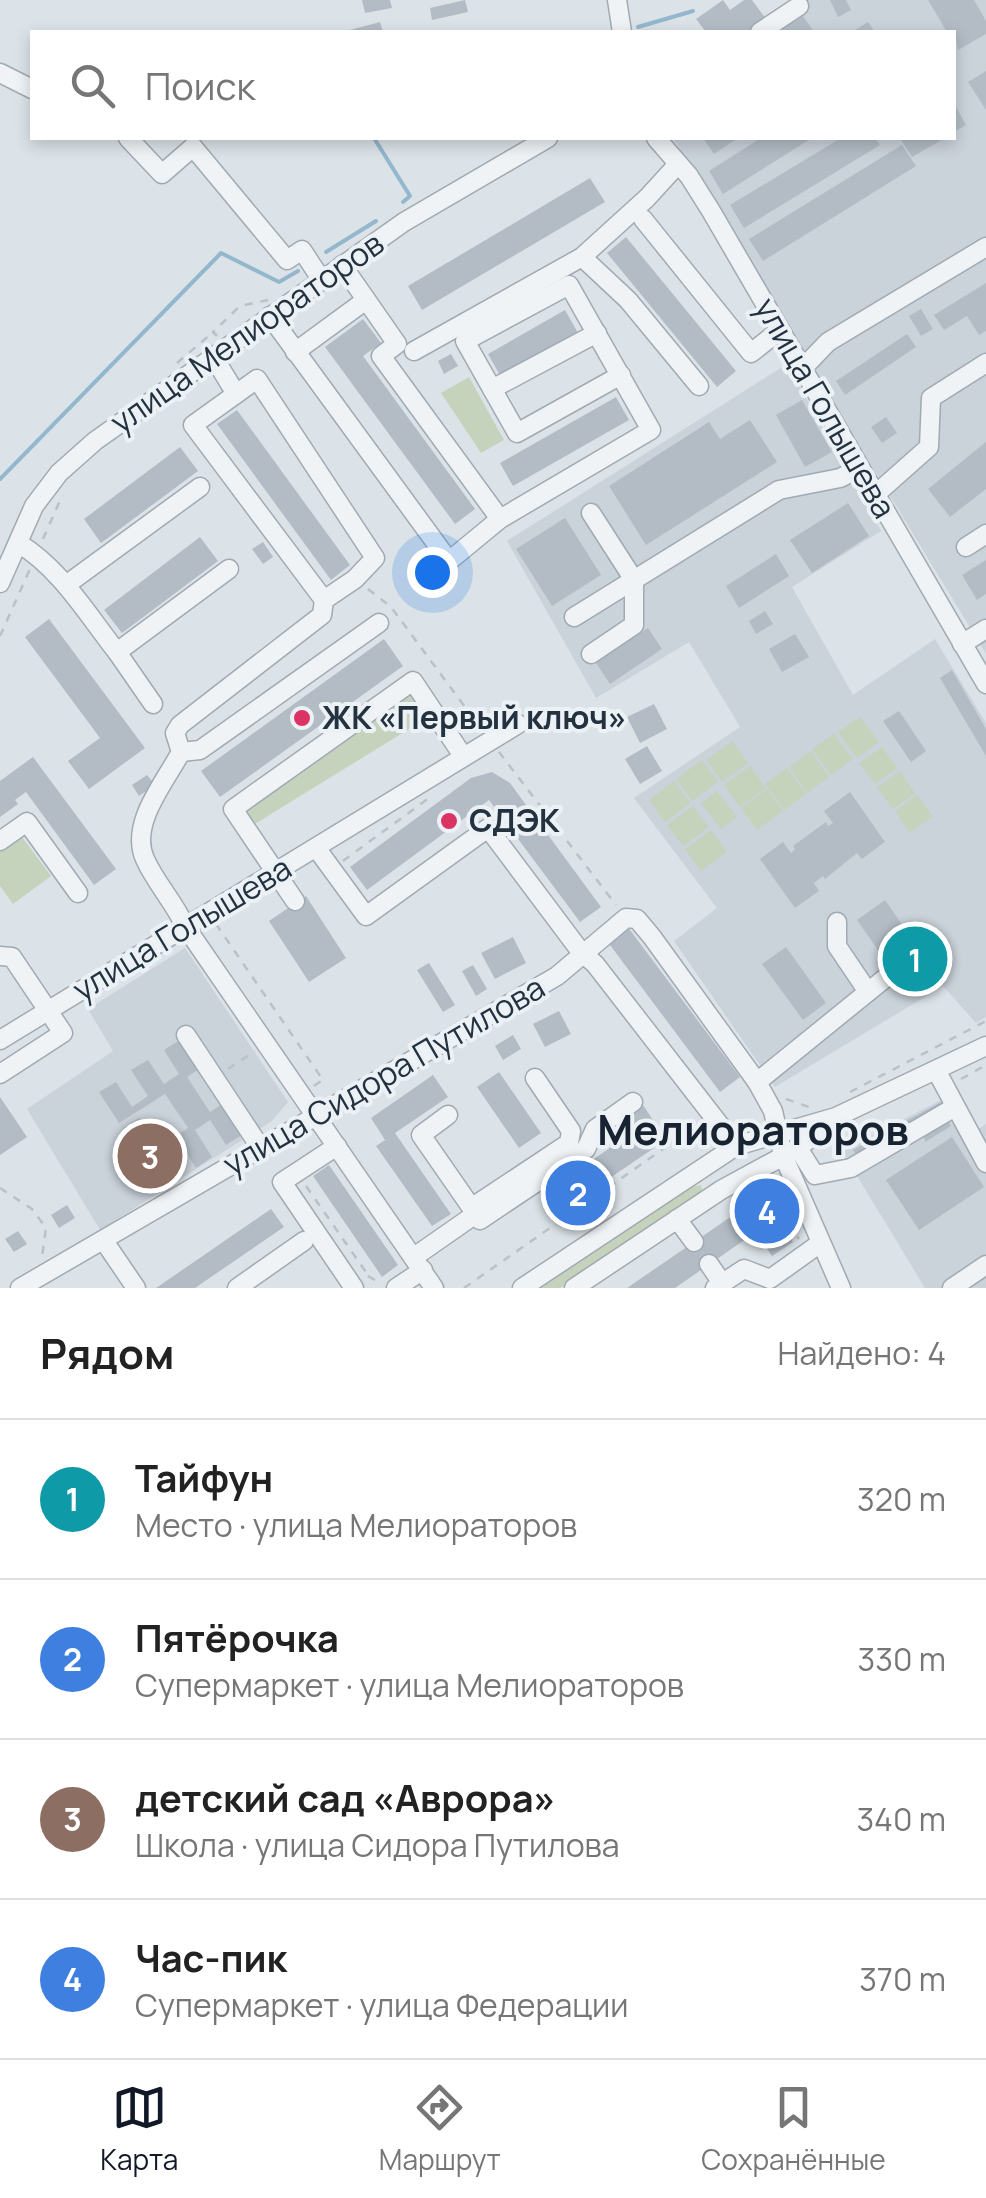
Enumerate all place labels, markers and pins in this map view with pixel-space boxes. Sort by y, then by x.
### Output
place label: ЖК «Первый ключ» [322,695,627,739]
marker: ЖК «Первый ключ» [291,707,313,729]
place label: СДЭК [469,798,560,842]
marker: СДЭК [438,810,460,832]
pin: 1 [882,922,948,996]
pin: 3 [118,1118,182,1194]
pin: 2 [546,1156,610,1230]
pin: 4 [734,1174,800,1248]

